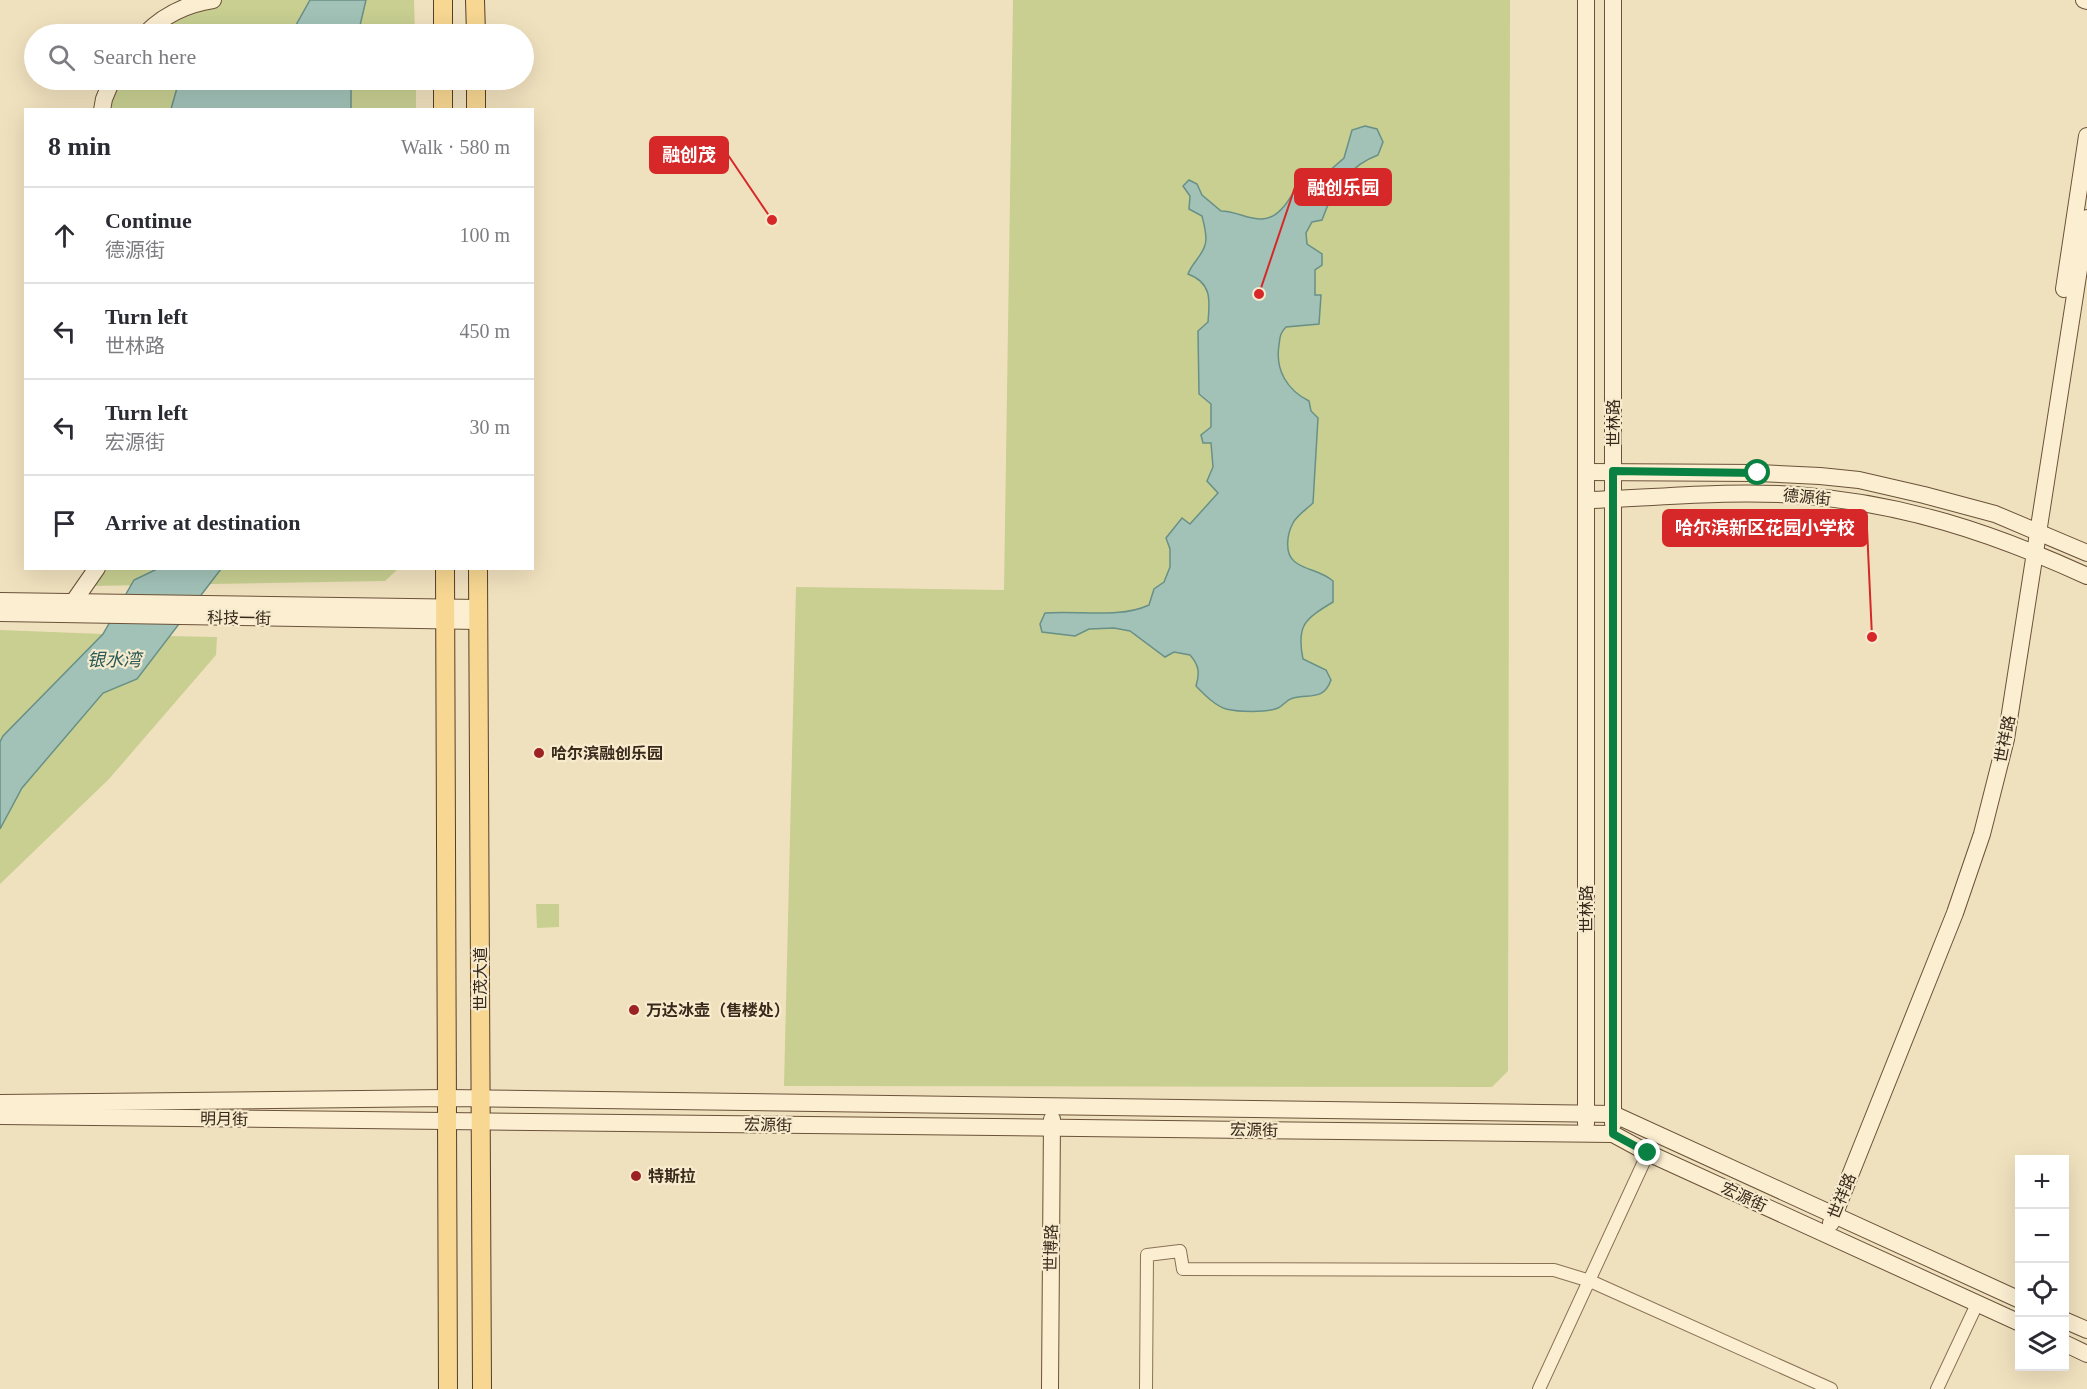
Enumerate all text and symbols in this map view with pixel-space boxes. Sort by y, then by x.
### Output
search box [24,24,534,90]
icon: search [45,41,78,74]
text: Search here [93,44,196,69]
text: 8 min [48,132,111,161]
text: Walk · 580 m [401,136,510,158]
callout: 融创茂 [650,137,728,173]
text: 融创茂 [662,145,716,165]
callout: 融创乐园 [1295,169,1391,205]
text: 融创乐园 [1307,178,1379,198]
text: Continue [105,208,192,233]
icon: ahead [48,219,81,252]
text: 100 m [459,224,510,246]
text: 德源街 [105,239,165,261]
text: Turn left [105,304,188,329]
icon: left [48,315,81,348]
text: 450 m [459,320,510,342]
text: 世林路 [105,335,165,357]
street label: 世林路 [1605,399,1622,447]
text: Turn left [105,400,188,425]
icon: left [48,411,81,444]
text: 30 m [469,416,510,438]
text: 宏源街 [105,431,165,453]
route start [1744,459,1770,485]
street label: 德源街 [1782,486,1832,508]
icon: arrive [48,507,81,540]
text: Arrive at destination [105,510,301,535]
callout: 哈尔滨新区花园小学校 [1663,510,1867,546]
text: 哈尔滨新区花园小学校 [1675,518,1855,538]
street label: 科技一街 [207,609,271,627]
water label: 银水湾 [87,650,144,670]
street label: 世祥路 [1992,714,2018,764]
place label: 哈尔滨融创乐园 [551,745,663,762]
marker: 哈尔滨融创乐园 [532,746,546,760]
street label: 世林路 [1578,885,1595,933]
street label: 世茂大道 [472,947,489,1011]
place label: 万达冰壶（售楼处） [646,1002,790,1019]
marker: 万达冰壶（售楼处） [627,1003,641,1017]
street label: 明月街 [200,1110,248,1128]
street label: 宏源街 [744,1116,792,1134]
street label: 宏源街 [1230,1121,1278,1139]
route end [1634,1139,1660,1165]
map controls [2015,1155,2069,1371]
button: + [2015,1155,2069,1209]
place label: 特斯拉 [648,1167,696,1185]
marker: 特斯拉 [629,1169,643,1183]
street label: 世祥路 [1825,1171,1859,1221]
street label: 宏源街 [1719,1179,1769,1215]
button: − [2015,1209,2069,1263]
street label: 世博路 [1042,1224,1060,1272]
button: locate [2015,1263,2069,1317]
button: layers [2015,1317,2069,1371]

